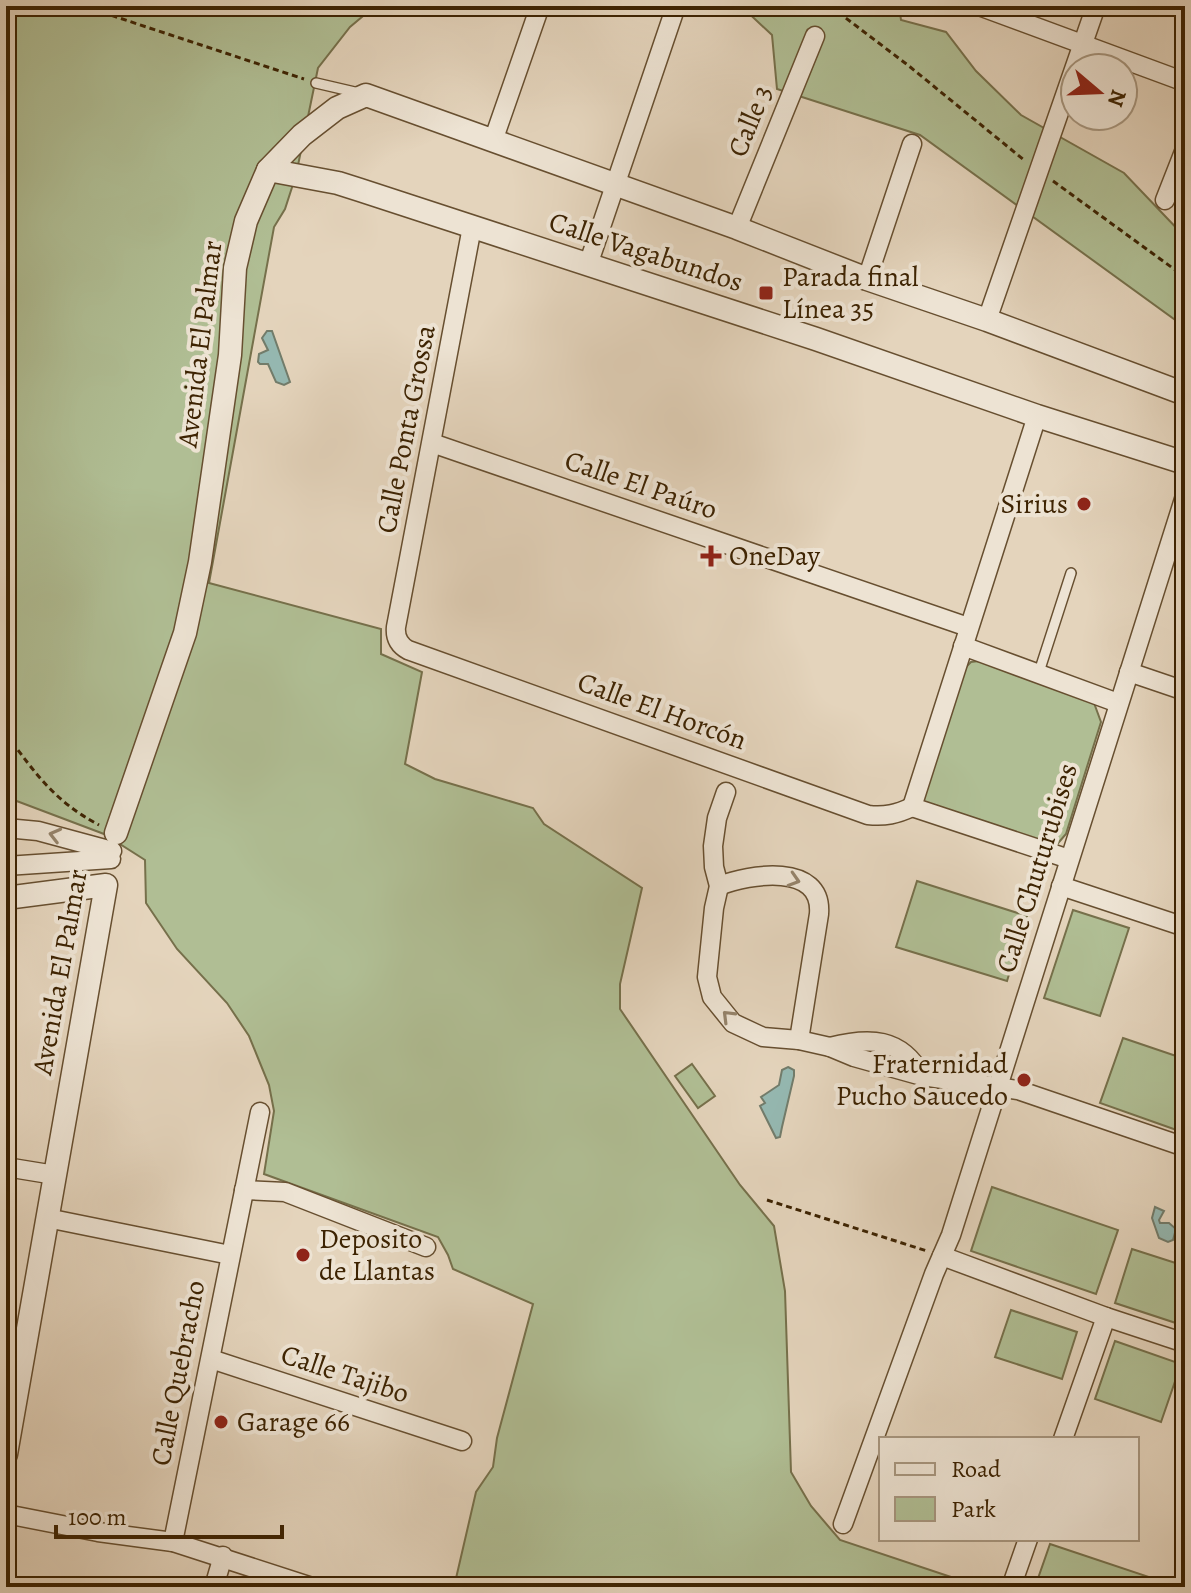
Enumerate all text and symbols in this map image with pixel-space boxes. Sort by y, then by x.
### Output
north arrow [1059,52,1139,132]
street label: Calle 3 [719,80,781,162]
text: N [1100,86,1134,111]
street label: Calle Vagabundos [544,203,748,301]
street label: Avenida El Palmar [168,238,232,451]
place label: Parada final Línea 35 [782,258,919,328]
marker: Parada final Línea 35 [757,284,775,302]
street label: Calle Ponta Grossa [367,321,445,537]
street label: Calle El Paúro [560,441,722,529]
place label: Sirius [1001,485,1068,523]
marker: Sirius [1075,495,1093,513]
place label: OneDay [729,537,821,575]
marker: OneDay [700,545,722,567]
street label: Calle El Horcón [572,663,752,759]
street label: Calle Chuturubises [987,758,1087,978]
one-way arrow [48,828,62,845]
street label: Avenida El Palmar [23,866,97,1079]
one-way arrow [787,871,801,887]
one-way arrow [723,1011,737,1025]
place label: Fraternidad Pucho Saucedo [836,1045,1009,1115]
marker: Fraternidad Pucho Saucedo [1015,1071,1033,1089]
place label: Deposito de Llantas [319,1220,435,1290]
marker: Deposito de Llantas [294,1246,312,1264]
street label: Calle Quebracho [141,1277,215,1469]
street label: Calle Tajibo [276,1335,414,1413]
place label: Garage 66 [237,1403,350,1441]
marker: Garage 66 [212,1413,230,1431]
legend [879,1437,1139,1541]
text: Road [951,1453,1001,1485]
scale bar [56,1489,282,1539]
text: Park [951,1493,996,1525]
text: 100 m [68,1501,127,1533]

